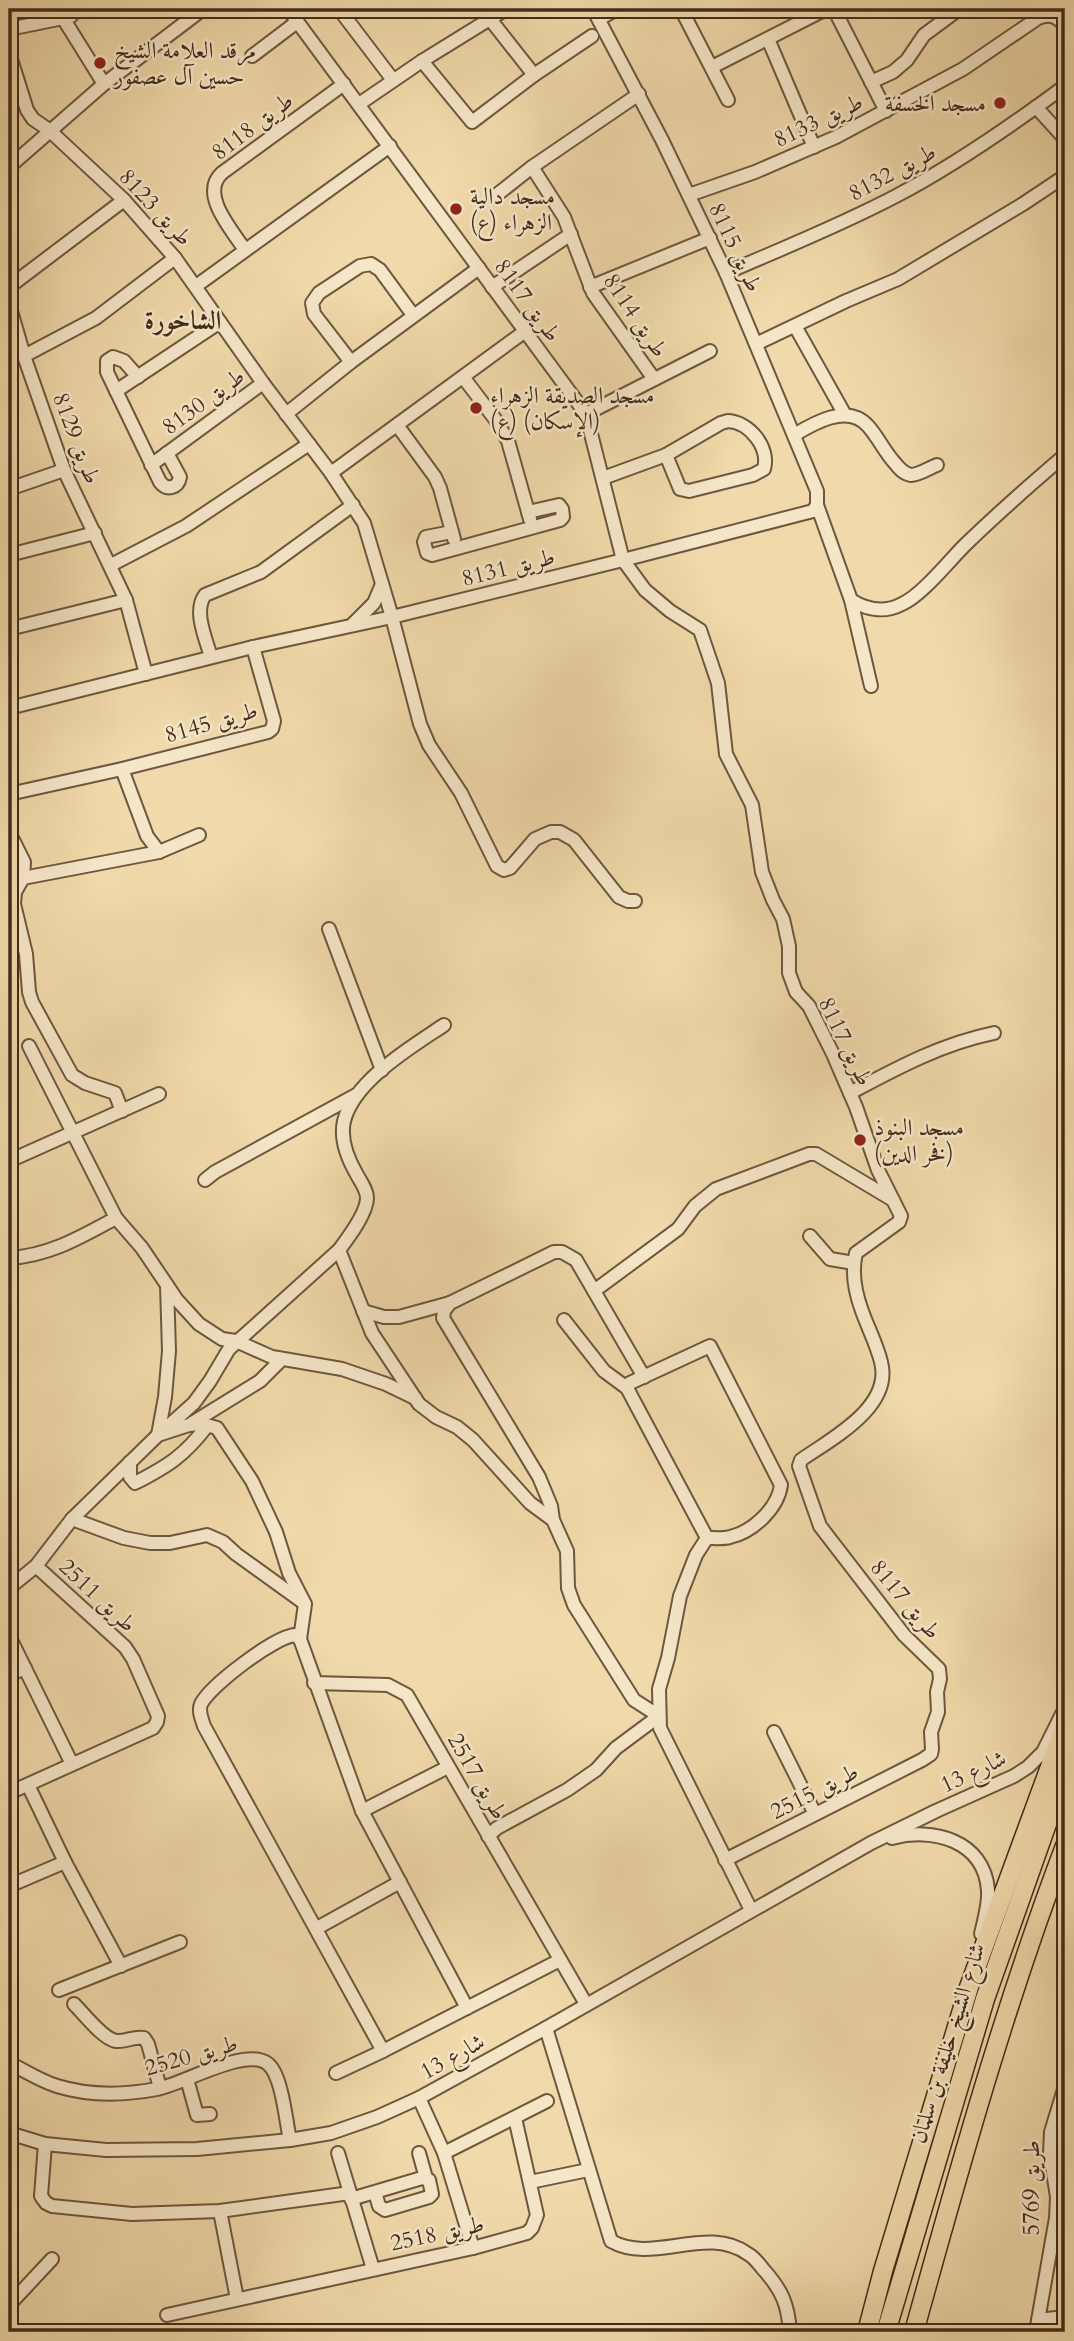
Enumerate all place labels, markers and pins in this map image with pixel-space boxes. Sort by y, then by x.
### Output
place label: مرقد العلامة الشيخ حسين آل عصفور [112,35,256,92]
marker: مرقد العلامة الشيخ حسين آل عصفور [92,55,108,71]
place label: مسجد الخسفة [885,88,986,119]
marker: مسجد الخسفة [992,95,1008,111]
place label: مسجد دالية الزهراء (ع) [470,181,555,242]
marker: مسجد دالية الزهراء (ع) [448,201,464,217]
place label: مسجد الصديقة الزهراء (ع) (الإسكان) [490,380,654,441]
marker: مسجد الصديقة الزهراء (ع) (الإسكان) [468,400,484,416]
place label: مسجد البنوذ (فخر الدين) [874,1112,964,1169]
marker: مسجد البنوذ (فخر الدين) [852,1132,868,1148]

